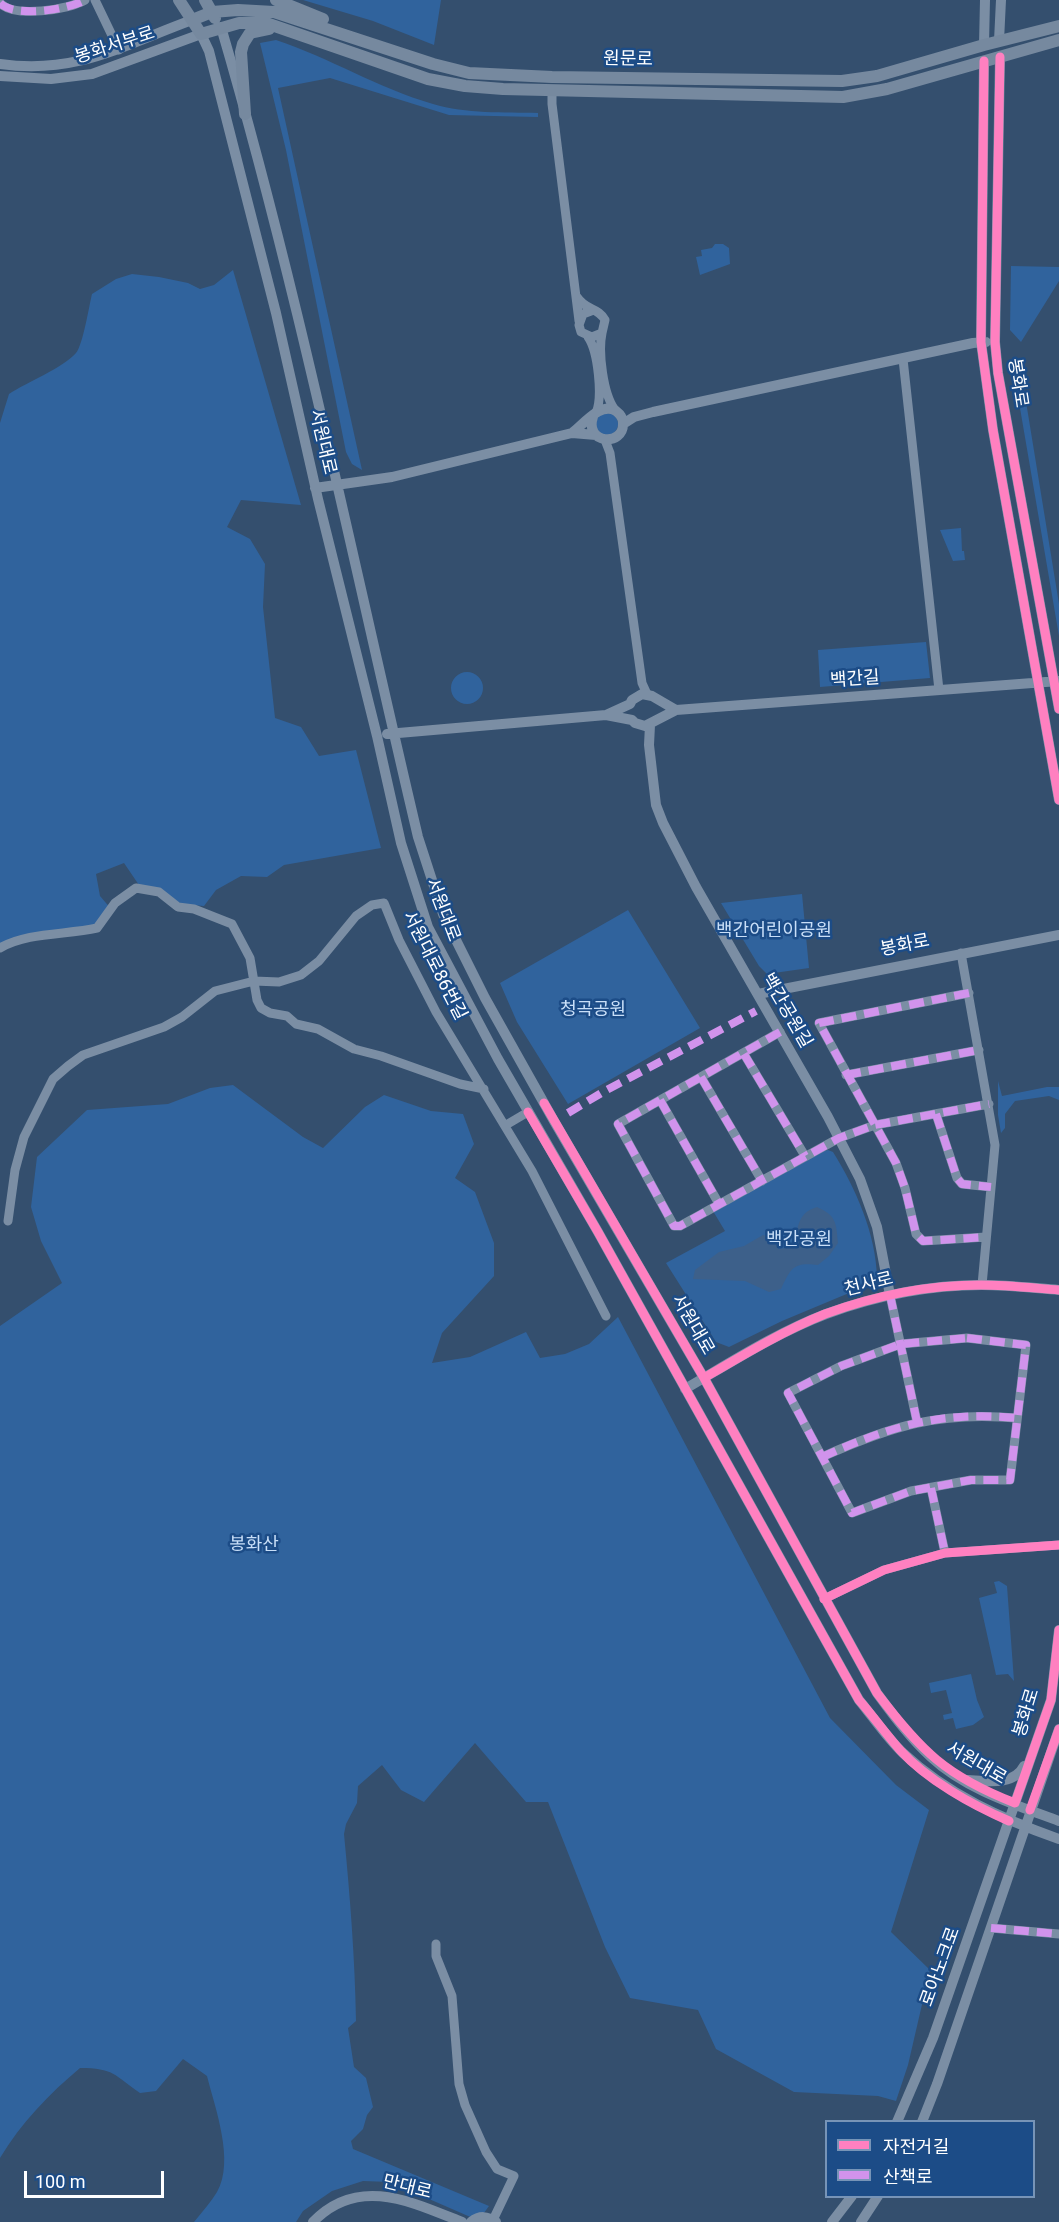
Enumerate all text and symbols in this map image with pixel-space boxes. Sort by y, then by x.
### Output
street label: 봉화서부로 [72,23,158,69]
street label: 원문로 [603,49,653,71]
street label: 봉화로 [1002,357,1032,409]
street label: 서원대로 [304,407,340,477]
street label: 백간길 [829,667,881,693]
street label: 서원대로 [420,875,464,945]
street label: 서원대로86번길 [397,908,471,1024]
park label: 백간어린이공원 [716,920,832,942]
street label: 봉화로 [879,931,931,961]
street label: 백간공원길 [756,970,816,1052]
park label: 청곡공원 [560,999,626,1021]
park label: 백간공원 [766,1229,832,1251]
street label: 천사로 [842,1269,896,1301]
street label: 서원대로 [666,1291,718,1359]
park label: 봉화산 [229,1534,279,1556]
street label: 봉화로 [1009,1686,1045,1740]
street label: 서원대로 [942,1738,1010,1790]
street label: 로아노크로 [917,1924,965,2010]
legend [825,2120,1035,2198]
text: 자전거길 [883,2136,949,2157]
scale bar [27,2159,166,2197]
text: 산책로 [883,2166,933,2187]
text: 100 m [35,2171,86,2192]
street label: 만대로 [380,2172,434,2204]

